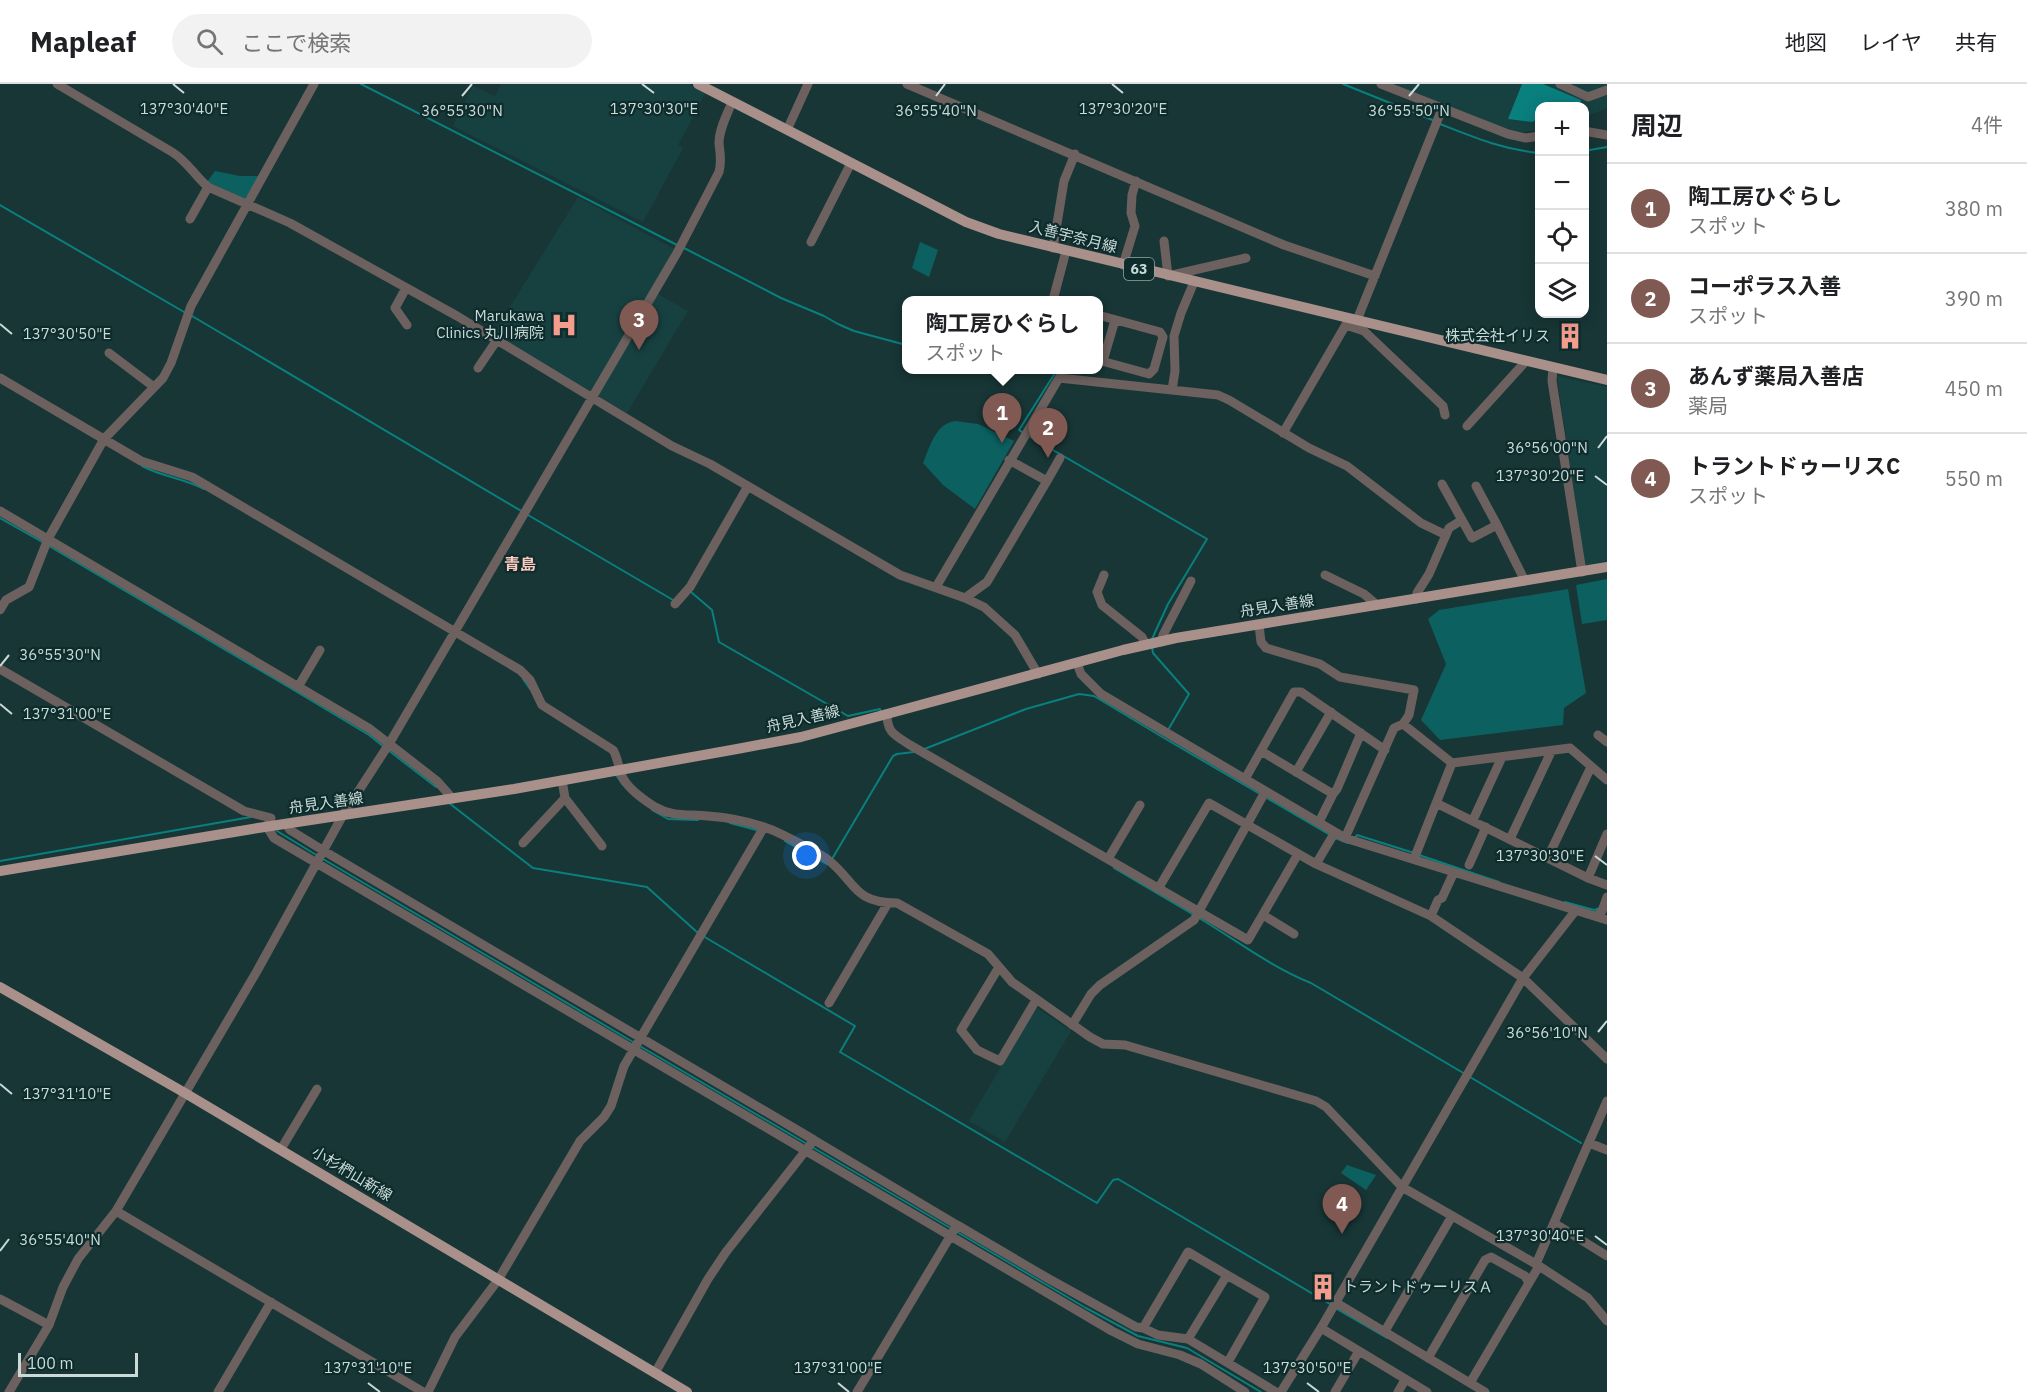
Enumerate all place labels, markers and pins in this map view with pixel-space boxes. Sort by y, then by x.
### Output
pin: 3 [620,300,658,350]
place label: Marukawa Clinics 丸川病院 [436,306,544,342]
hospital icon: Marukawa Clinics 丸川病院 [549,310,579,340]
building icon: 株式会社イリス [1555,321,1585,351]
place label: 株式会社イリス [1445,326,1550,345]
pin: 1 [982,394,1022,443]
pin: 2 [1028,408,1068,458]
pin: 4 [1322,1184,1362,1234]
building icon: トラントドゥーリスＡ [1308,1272,1338,1302]
place label: トラントドゥーリスＡ [1343,1277,1493,1296]

